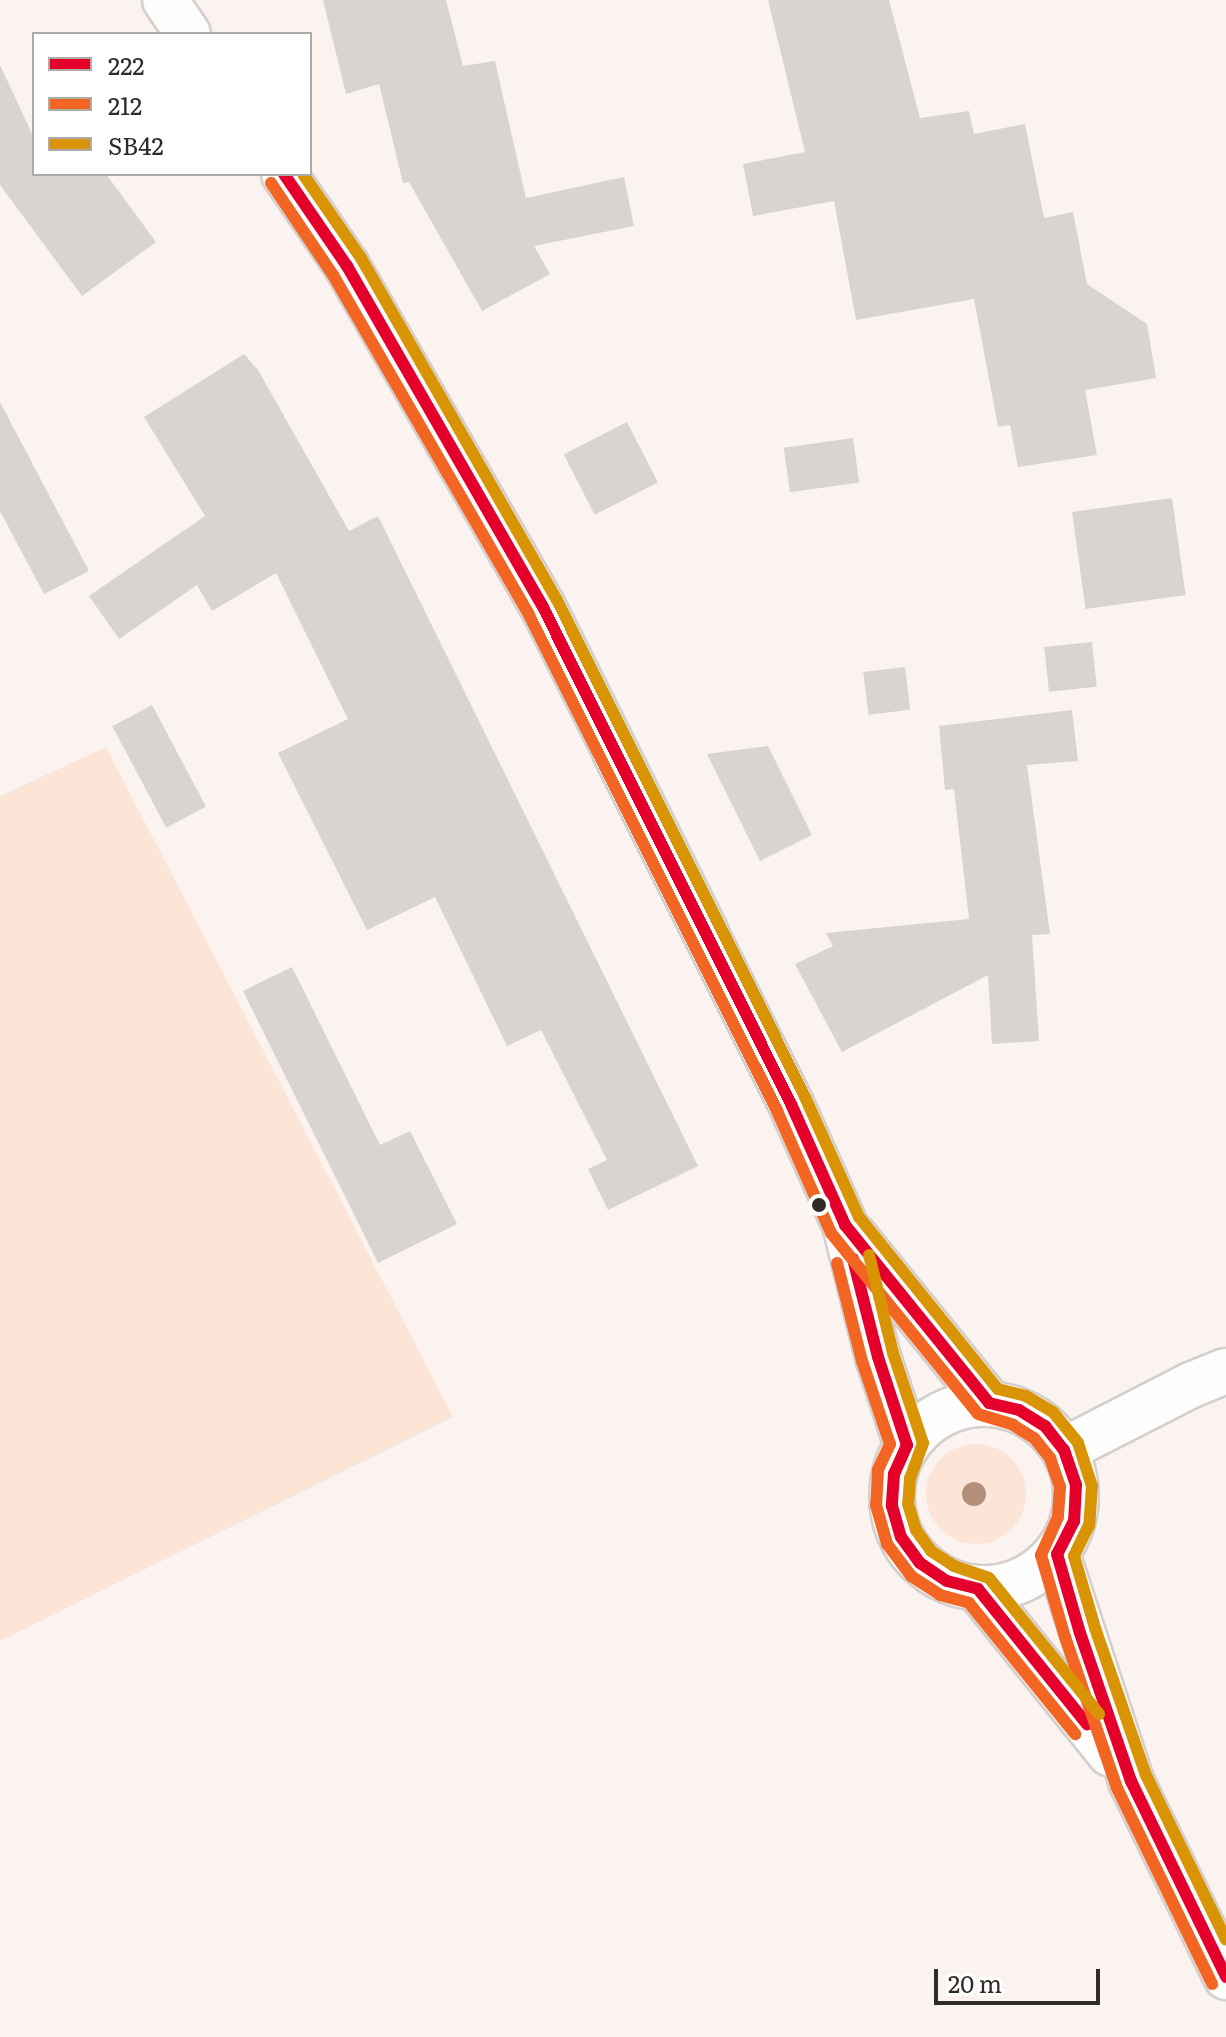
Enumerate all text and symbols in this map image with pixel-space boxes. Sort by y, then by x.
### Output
legend [32,32,312,176]
text: 222 [108,47,145,82]
text: 212 [108,87,142,122]
text: SB42 [108,127,164,162]
unlabelled marker [811,1197,827,1213]
scale bar [938,1953,1104,2003]
text: 20 m [948,1965,1002,2000]

